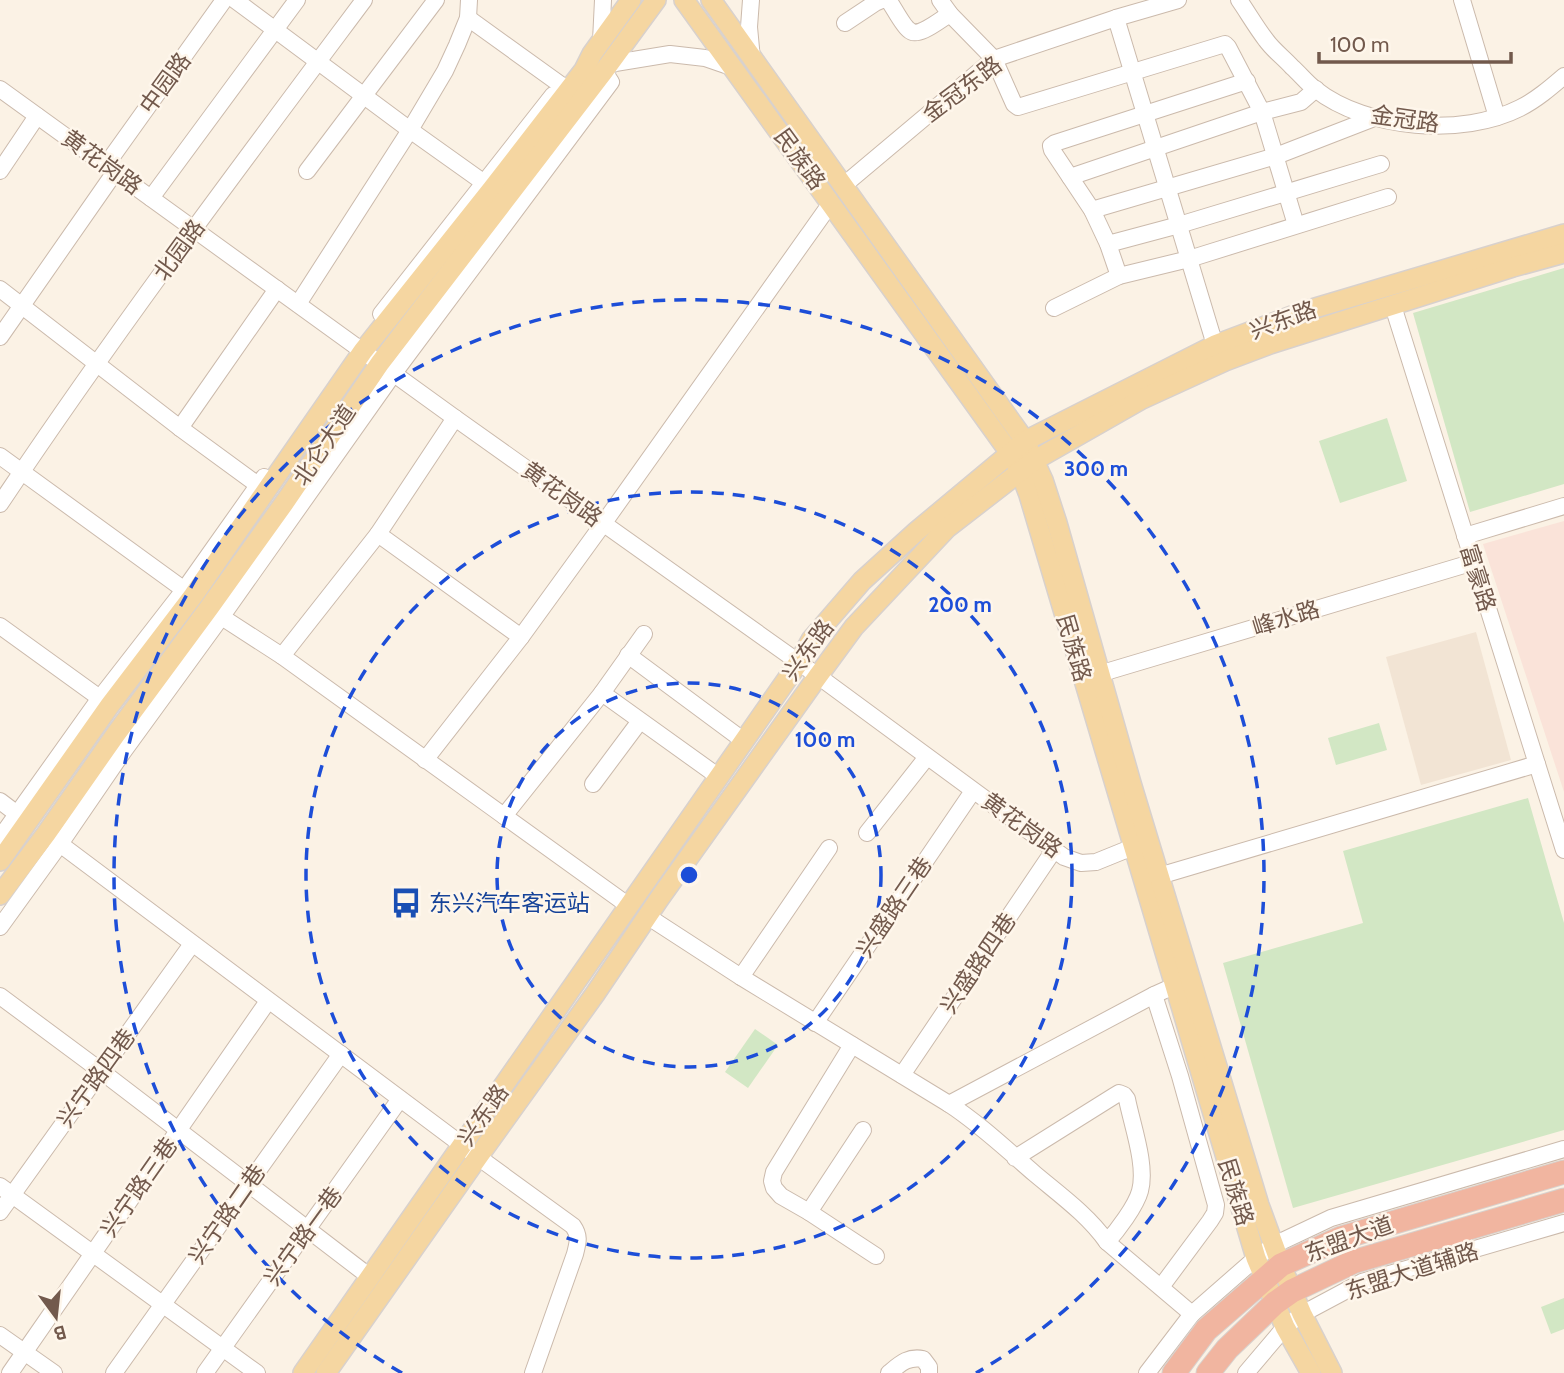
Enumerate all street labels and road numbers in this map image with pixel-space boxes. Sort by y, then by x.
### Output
street label: 中园路 [133,47,197,119]
street label: 金冠东路 [917,50,1007,128]
street label: 金冠路 [1369,100,1441,138]
street label: 民族路 [768,123,832,195]
street label: 黄花岗路 [57,124,147,200]
street label: 北园路 [147,214,211,286]
street label: 兴东路 [1246,295,1320,345]
street label: 北仑大道 [287,399,361,491]
street label: 黄花岗路 [517,456,607,532]
street label: 富豪路 [1455,541,1501,615]
street label: 峰水路 [1249,595,1323,641]
street label: 民族路 [1051,611,1097,685]
street label: 兴东路 [776,614,840,686]
street label: 黄花岗路 [977,787,1067,863]
street label: 兴盛路三巷 [850,852,938,962]
street label: 兴盛路四巷 [934,908,1022,1018]
street label: 兴宁路四巷 [51,1023,141,1133]
street label: 兴东路 [452,1079,514,1151]
street label: 兴宁路三巷 [95,1132,183,1242]
street label: 民族路 [1213,1155,1259,1229]
street label: 兴宁路二巷 [183,1159,271,1269]
street label: 兴宁路一巷 [258,1181,348,1291]
street label: 东盟大道 [1301,1210,1397,1268]
street label: 东盟大道辅路 [1342,1236,1482,1306]

